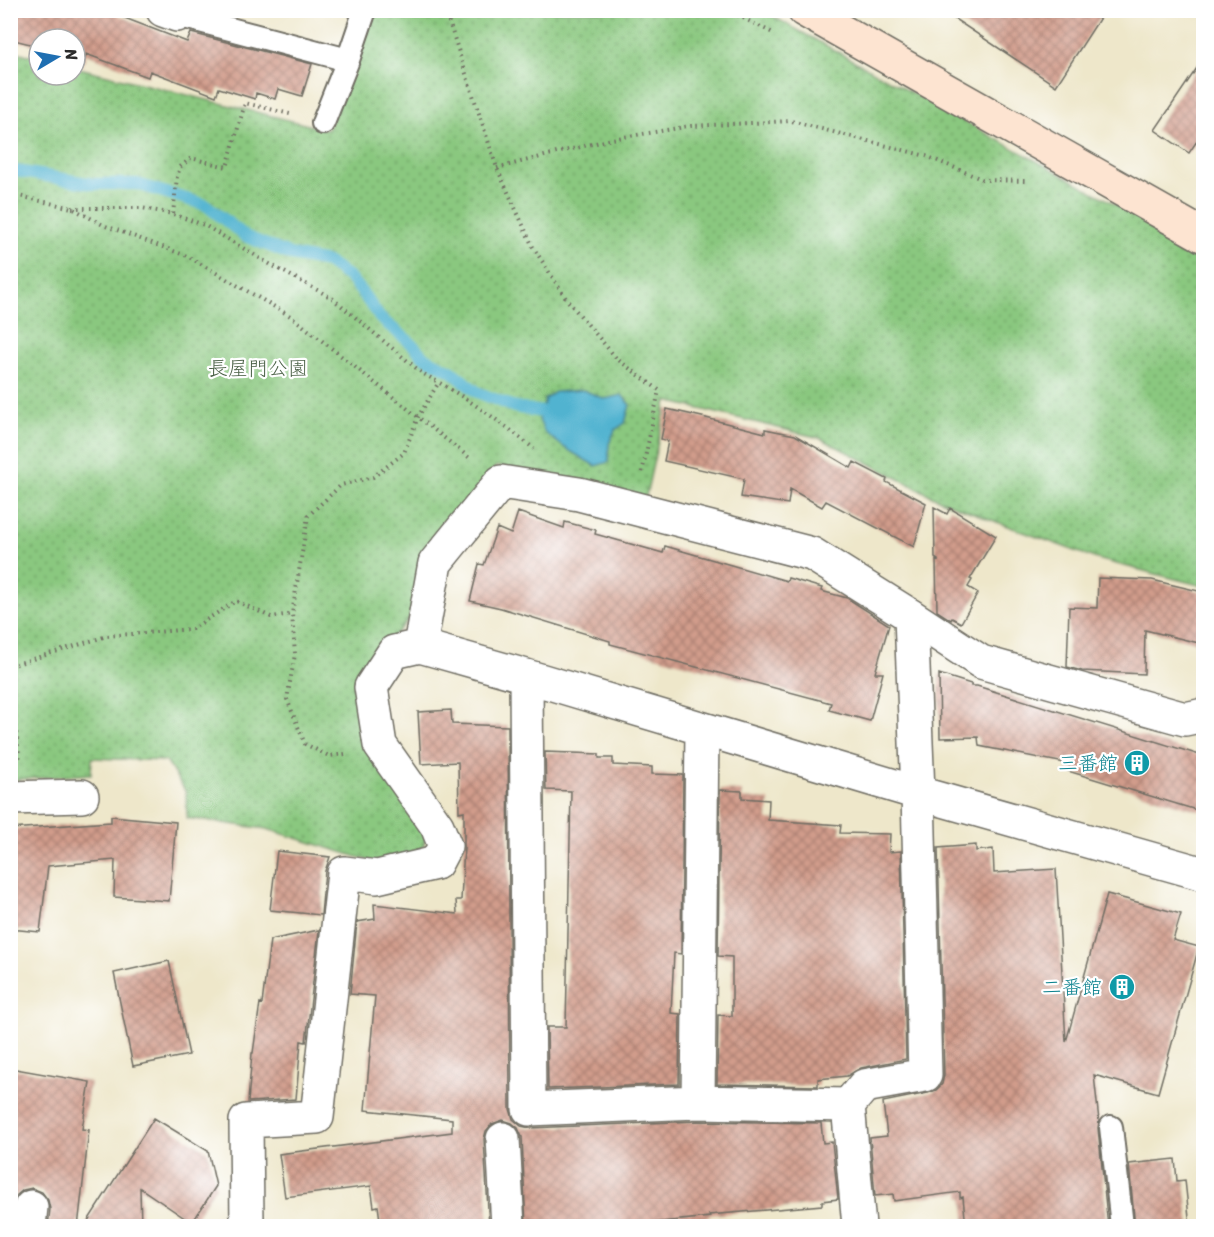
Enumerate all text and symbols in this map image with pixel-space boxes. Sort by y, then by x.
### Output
north arrow [27,27,87,87]
text: N [56,46,87,63]
park label: 長屋門公園 [208,351,308,386]
place label: 三番館 [1058,746,1118,781]
building icon: 三番館 [1122,748,1152,778]
place label: 二番館 [1042,970,1102,1005]
building icon: 二番館 [1107,972,1137,1002]

